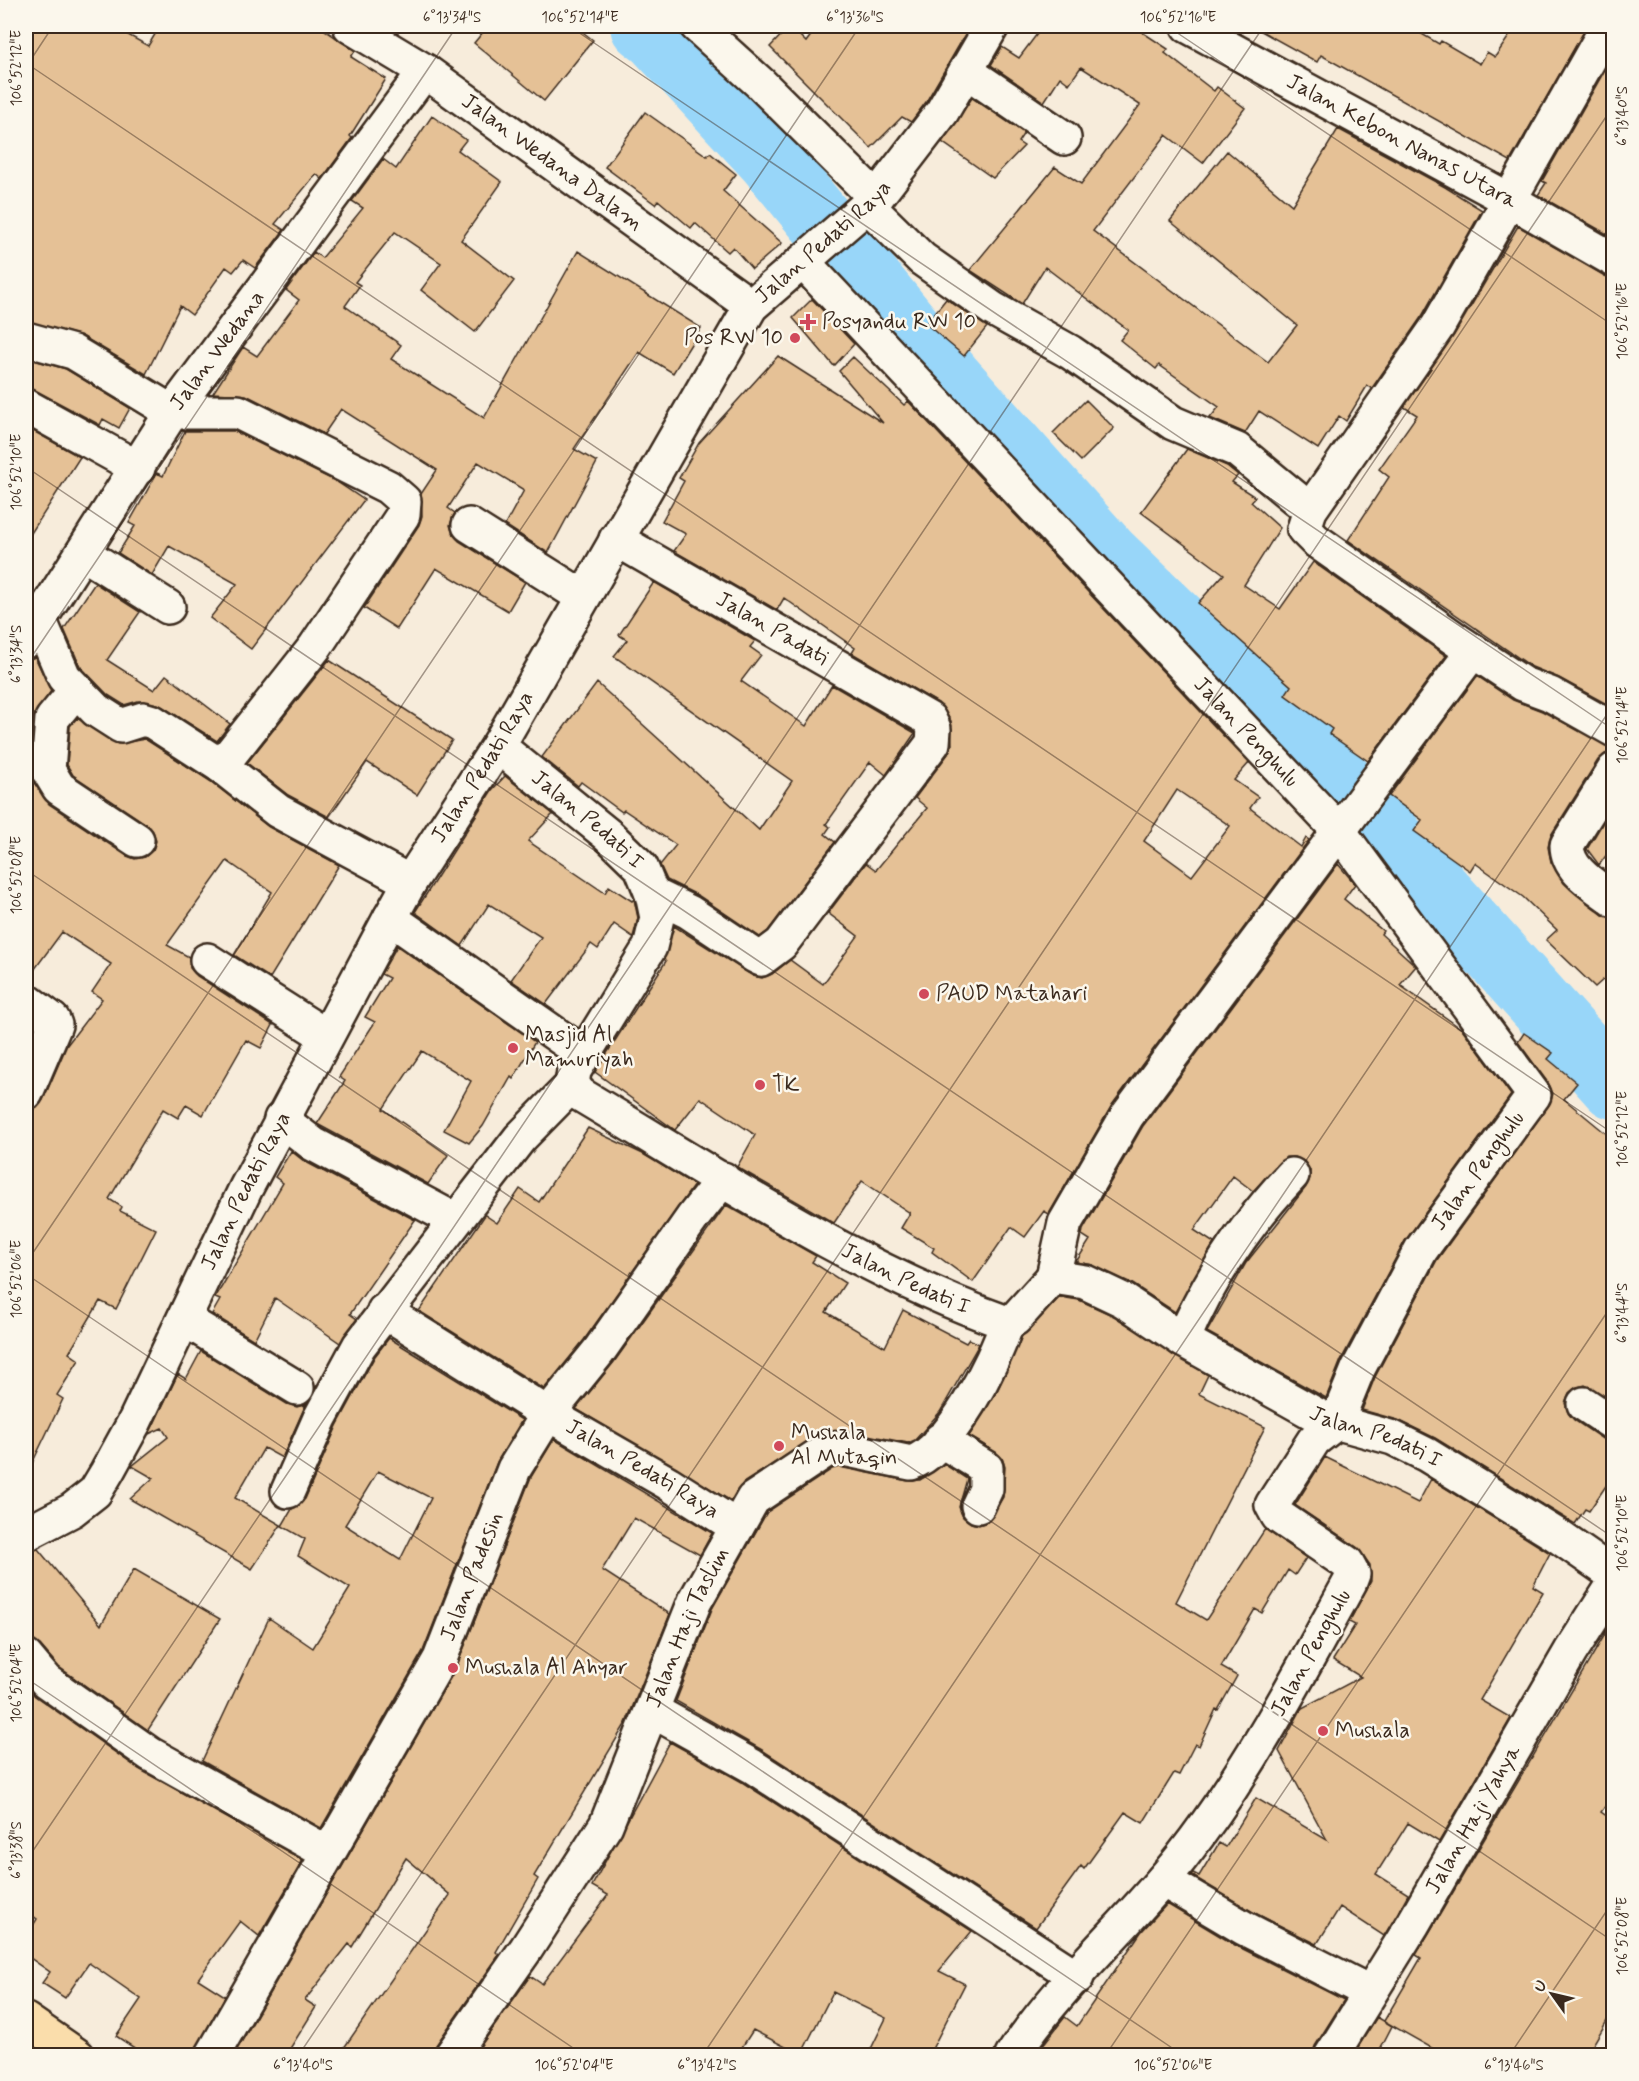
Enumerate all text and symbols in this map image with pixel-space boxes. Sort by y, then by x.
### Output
text: 6°13'34"S [423,8,481,28]
text: 106°52'14"E [541,8,619,28]
text: 6°13'36"S [826,8,884,28]
text: 106°52'16"E [1140,8,1217,28]
text: 106°52'12"E [7,30,27,106]
street label: Jalan Kebon Nanas Utara [1282,68,1523,216]
text: 6°13'40"S [1613,86,1633,146]
street label: Jalan Wedana Dalam [456,88,648,237]
street label: Jalan Pedati Raya [749,175,898,310]
text: 106°52'16"E [1613,282,1633,359]
street label: Jalan Wedana [164,285,271,416]
place label: Posyandu RW 10 [822,308,976,336]
marker: Posyandu RW 10 [799,313,817,331]
place label: Pos RW 10 [684,324,783,352]
marker: Pos RW 10 [788,331,802,345]
text: 106°52'10"E [7,433,27,511]
street label: Jalan Padati [711,585,833,672]
text: 6°13'34"S [7,625,27,683]
street label: Jalan Penghulu [1187,671,1305,793]
street label: Jalan Pedati Raya [425,686,541,848]
text: 106°52'14"E [1613,686,1633,764]
street label: Jalan Pedati I [525,764,649,876]
text: 106°52'08"E [7,836,27,914]
place label: PAUD Matahari [936,980,1087,1008]
marker: PAUD Matahari [917,987,931,1001]
place label: Masjid Al Mamuriyah [525,1021,633,1074]
marker: Masjid Al Mamuriyah [506,1041,520,1055]
place label: TK [772,1071,800,1099]
marker: TK [753,1078,767,1092]
text: 106°52'12"E [1613,1091,1633,1167]
street label: Jalan Penghulu [1425,1105,1533,1238]
street label: Jalan Pedati Raya [195,1107,298,1275]
street label: Jalan Pedati I [836,1237,974,1321]
text: 106°52'06"E [7,1240,27,1318]
text: 6°13'44"S [1613,1283,1633,1343]
street label: Jalan Pedati I [1304,1400,1447,1475]
street label: Jalan Pedati Raya [560,1413,724,1526]
place label: Mushala Al Mutaqin [791,1419,897,1472]
marker: Mushala Al Mutaqin [772,1439,786,1453]
text: 106°52'10"E [1613,1494,1633,1572]
street label: Jalan Padesin [434,1508,510,1646]
street label: Jalan Haji Taslim [640,1542,737,1712]
street label: Jalan Penghulu [1264,1584,1360,1723]
text: 106°52'04"E [7,1643,27,1723]
place label: Mushala Al Ahyar [465,1654,628,1682]
marker: Mushala Al Ahyar [446,1661,460,1675]
place label: Mushala [1335,1717,1410,1745]
marker: Mushala [1316,1724,1330,1738]
street label: Jalan Haji Yahya [1419,1739,1528,1899]
text: 6°13'38"S [7,1821,27,1879]
text: 106°52'08"E [1613,1897,1633,1975]
north arrow [1522,1964,1582,2024]
text: U [1529,1976,1552,1997]
text: 6°13'40"S [273,2056,333,2076]
text: 106°52'04"E [534,2056,614,2076]
text: 6°13'42"S [677,2056,737,2076]
text: 106°52'06"E [1134,2056,1212,2076]
text: 6°13'46"S [1484,2056,1544,2076]

